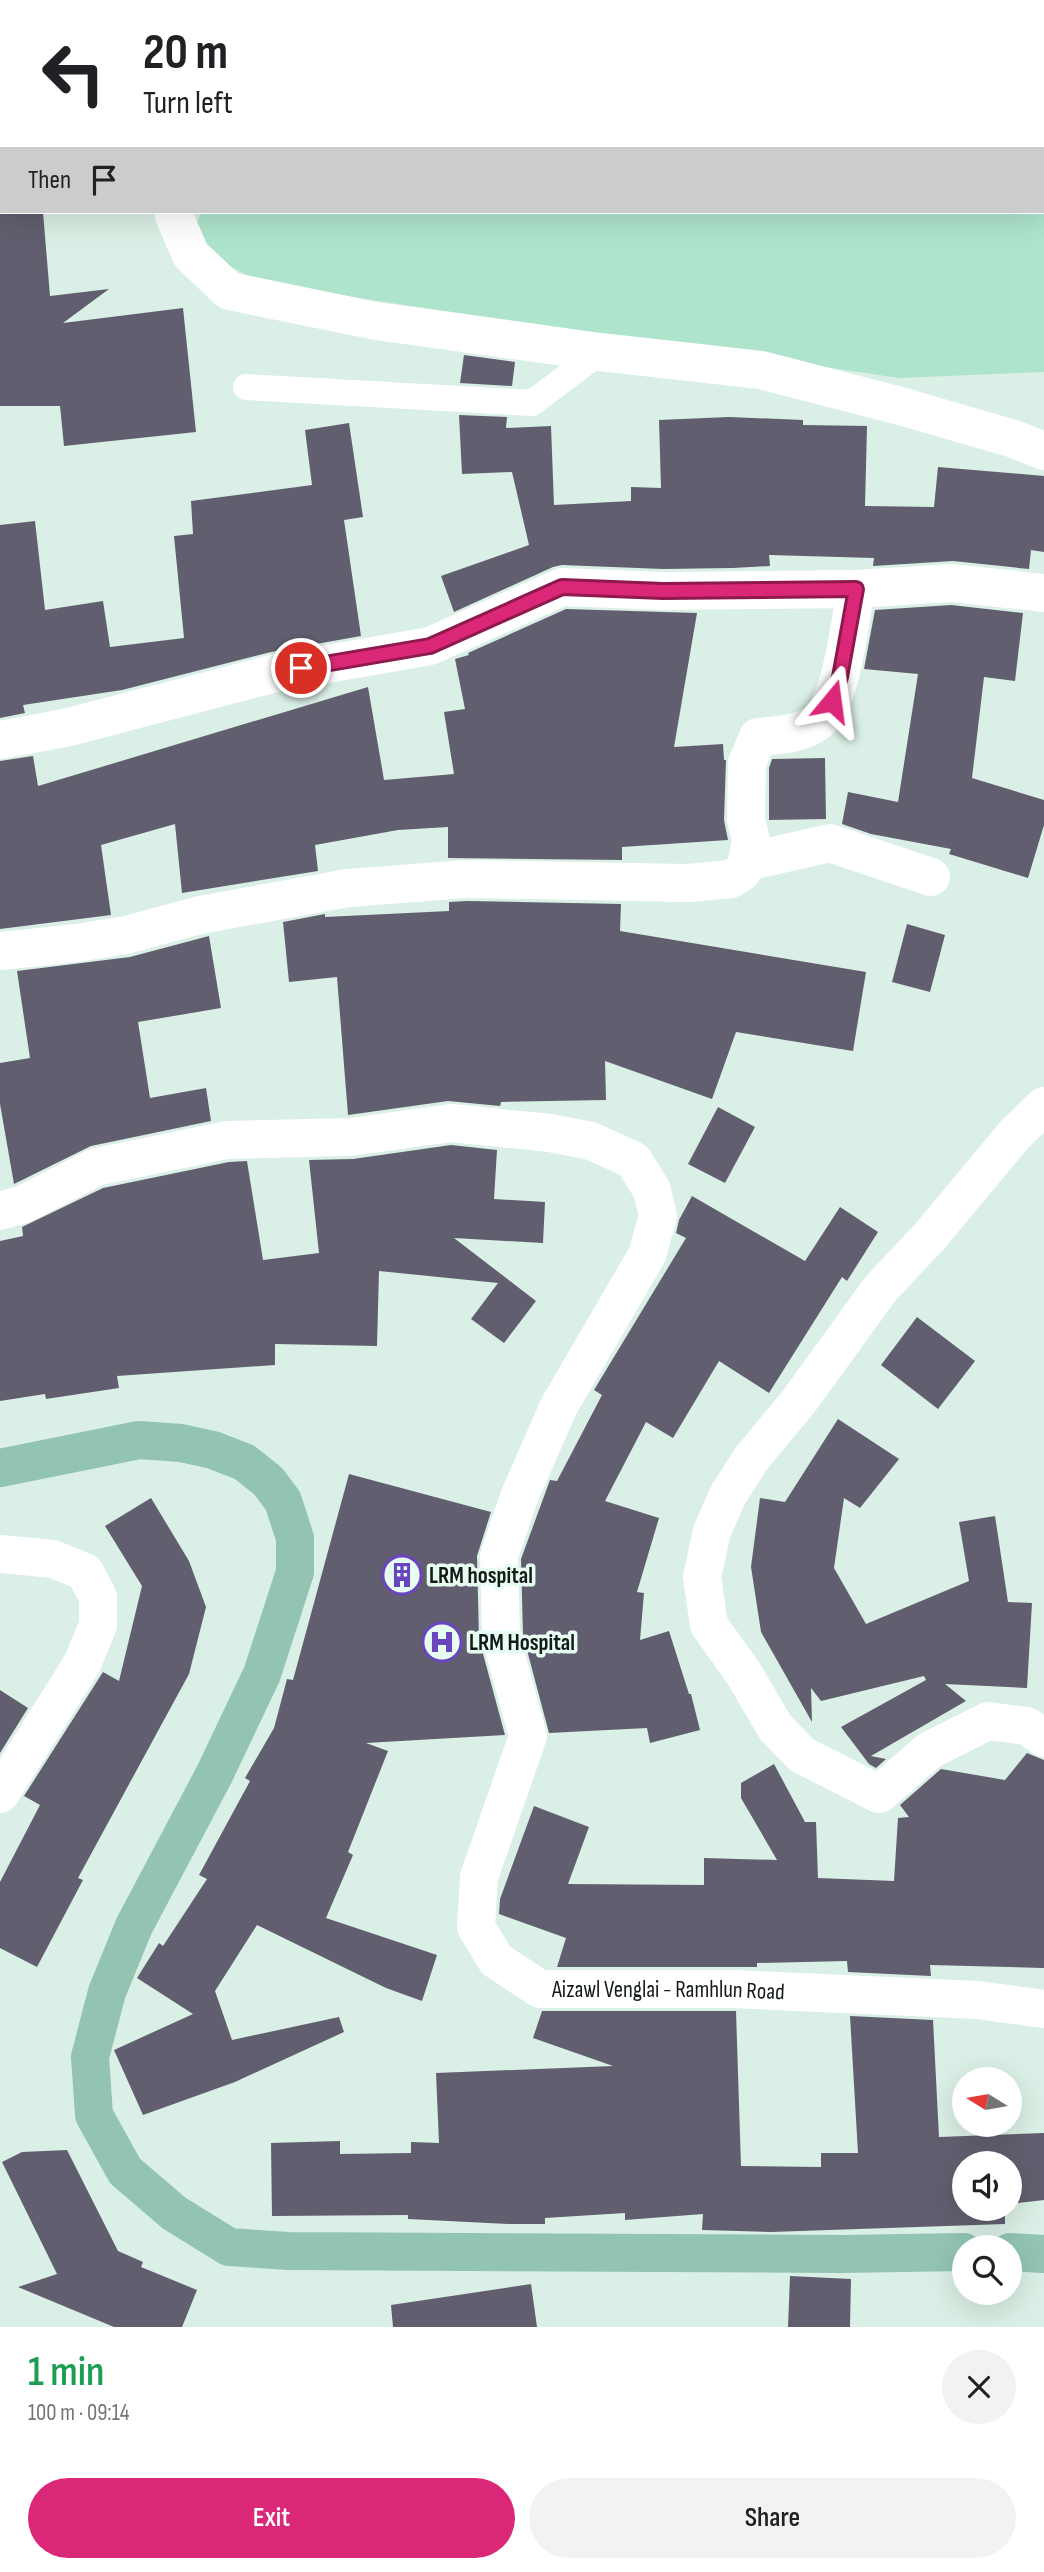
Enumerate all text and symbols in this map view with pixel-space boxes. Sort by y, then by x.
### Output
text: 20 m [143,24,228,83]
icon: left [28,28,119,119]
text: Turn left [143,84,233,123]
icon: arrive [85,161,123,199]
text: Then [28,165,71,196]
pin [271,638,331,698]
icon: arrive [282,649,320,687]
position arrow [795,664,869,738]
building icon: LRM hospital [381,1554,423,1596]
place label: LRM hospital [429,1562,533,1590]
hospital icon: LRM Hospital [421,1621,463,1663]
place label: LRM Hospital [469,1629,575,1657]
street label: Aizawl Venglai - Ramhlun Road [551,1976,785,2006]
north arrow [952,2067,1022,2137]
map controls [952,2067,1022,2305]
button: sound [952,2151,1022,2221]
button: search [952,2235,1022,2305]
text: 1 min [28,2347,104,2398]
button: close [942,2350,1016,2424]
text: 100 m · 09:14 [28,2399,129,2427]
button: Exit [28,2478,515,2558]
button: Share [529,2478,1016,2558]

